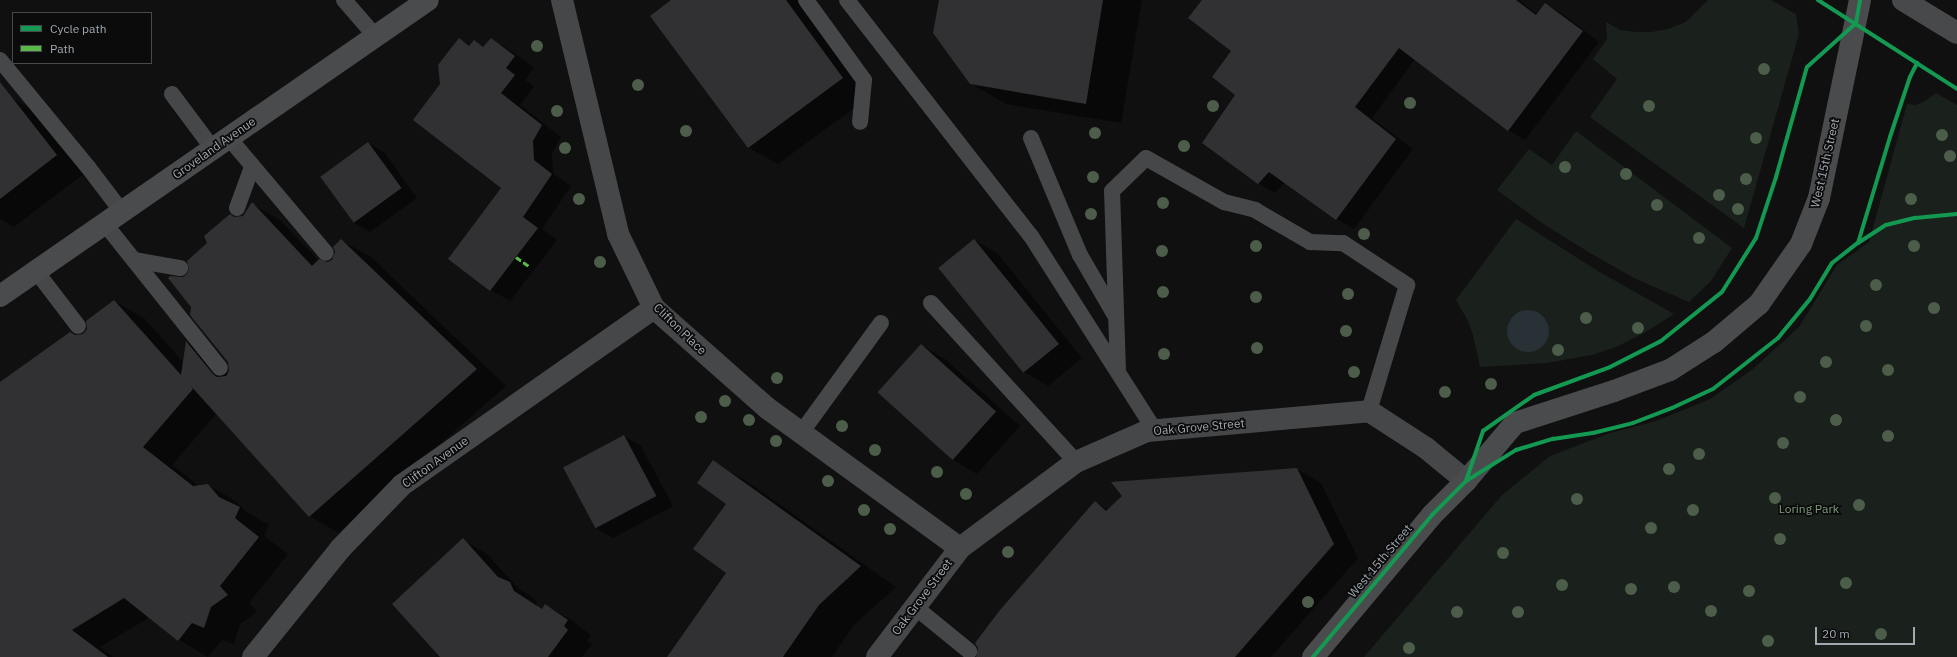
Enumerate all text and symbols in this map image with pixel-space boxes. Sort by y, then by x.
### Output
legend [12,12,152,64]
text: Cycle path [50,21,107,36]
text: Path [50,41,75,56]
street label: Groveland Avenue [170,114,258,182]
street label: West 15th Street [1808,117,1842,209]
street label: Clifton Place [651,300,709,358]
street label: Oak Grove Street [1153,416,1245,438]
street label: Clifton Avenue [399,433,471,491]
park label: Loring Park [1779,502,1839,516]
street label: West 15th Street [1345,521,1415,601]
street label: Oak Grove Street [889,556,955,638]
scale bar [1817,619,1917,645]
text: 20 m [1822,626,1850,641]

